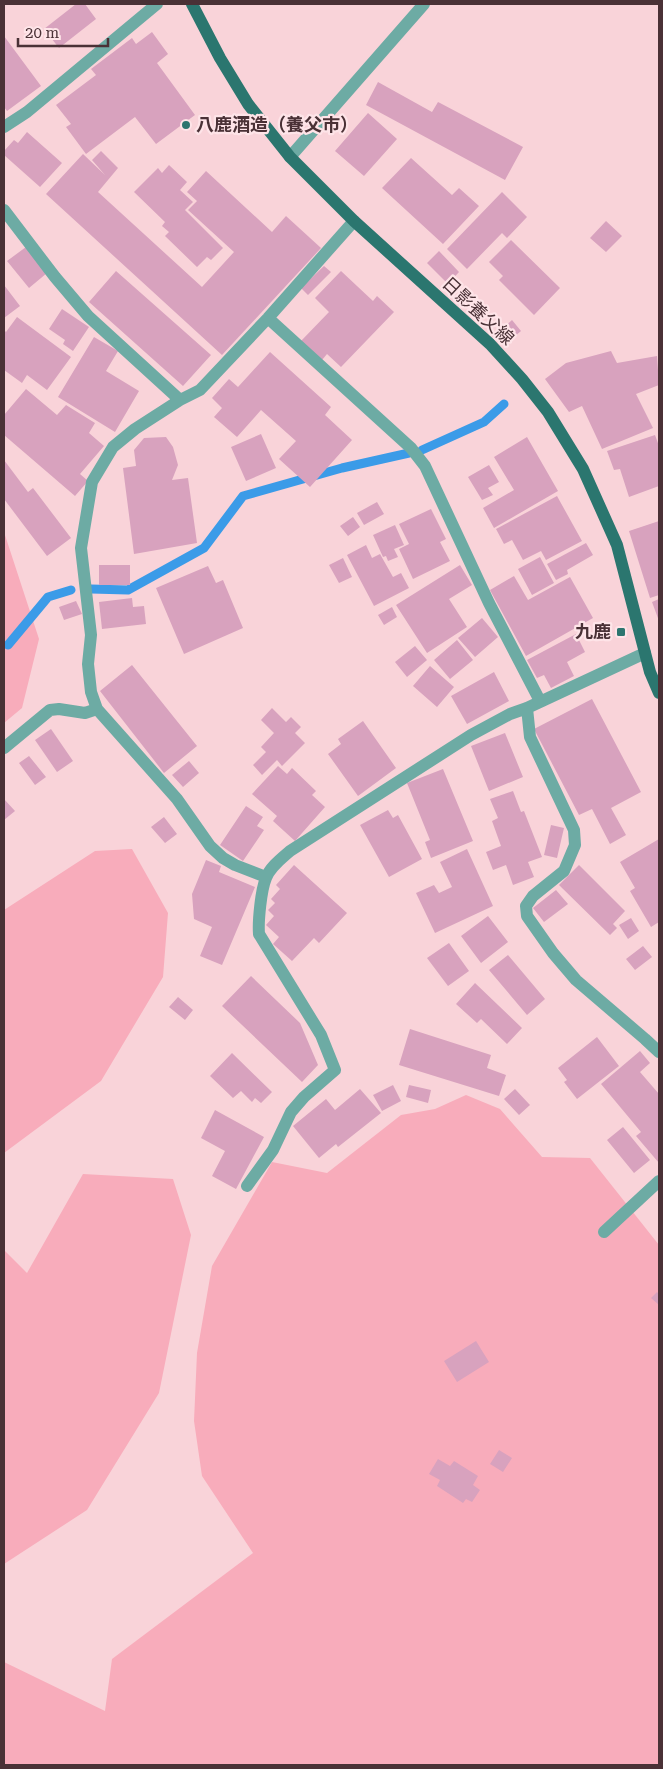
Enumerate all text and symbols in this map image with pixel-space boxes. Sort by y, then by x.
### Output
scale bar [18,15,108,47]
text: 20 m [25,24,60,42]
place label: 八鹿酒造（養父市） [196,114,358,135]
marker: 八鹿酒造（養父市） [180,119,192,131]
street label: 日影養父線 [438,272,518,349]
place label: 九鹿 [575,621,611,642]
marker: 九鹿 [615,626,627,638]

